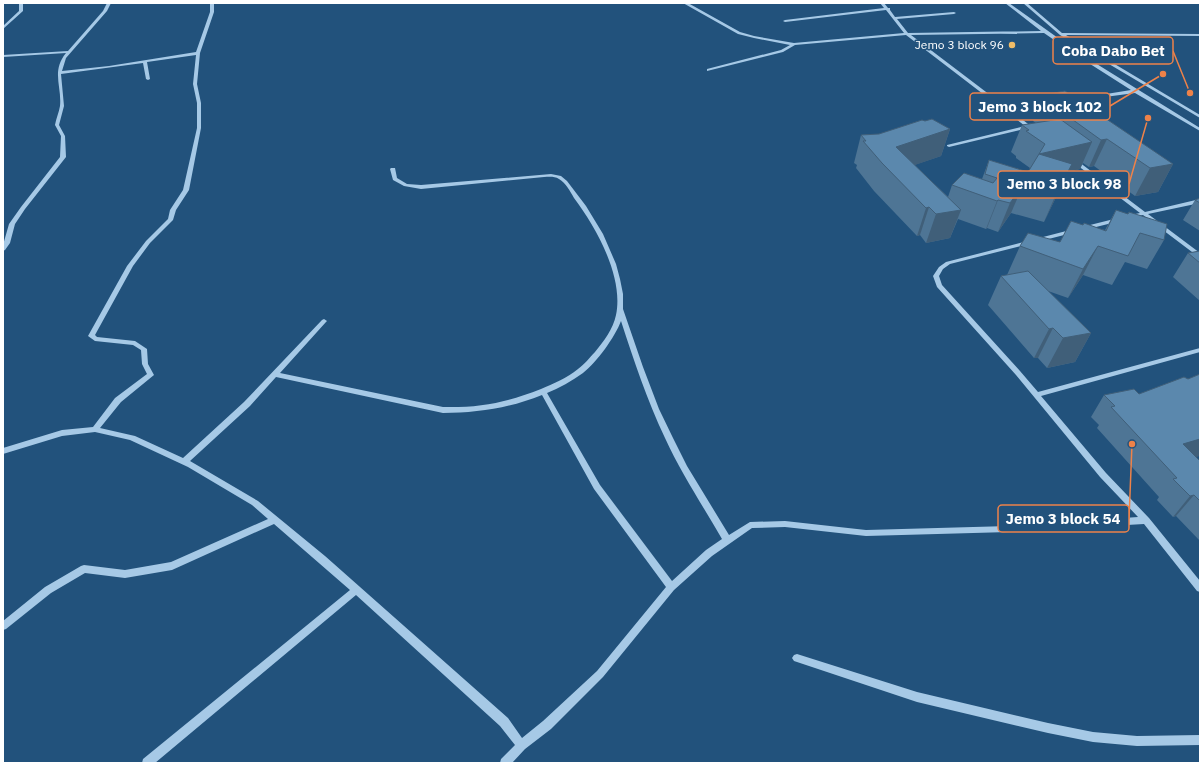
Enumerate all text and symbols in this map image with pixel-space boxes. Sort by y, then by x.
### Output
place label: Jemo 3 block 96 [915,37,1004,52]
callout: Coba Dabo Bet [1053,37,1173,64]
marker: Jemo 3 block 96 [1007,40,1017,50]
text: Coba Dabo Bet [1061,41,1165,60]
callout: Jemo 3 block 102 [970,93,1110,120]
text: Jemo 3 block 102 [978,97,1102,116]
callout: Jemo 3 block 98 [998,171,1129,198]
text: Jemo 3 block 98 [1007,174,1121,193]
callout: Jemo 3 block 54 [998,505,1129,532]
text: Jemo 3 block 54 [1006,509,1120,528]

